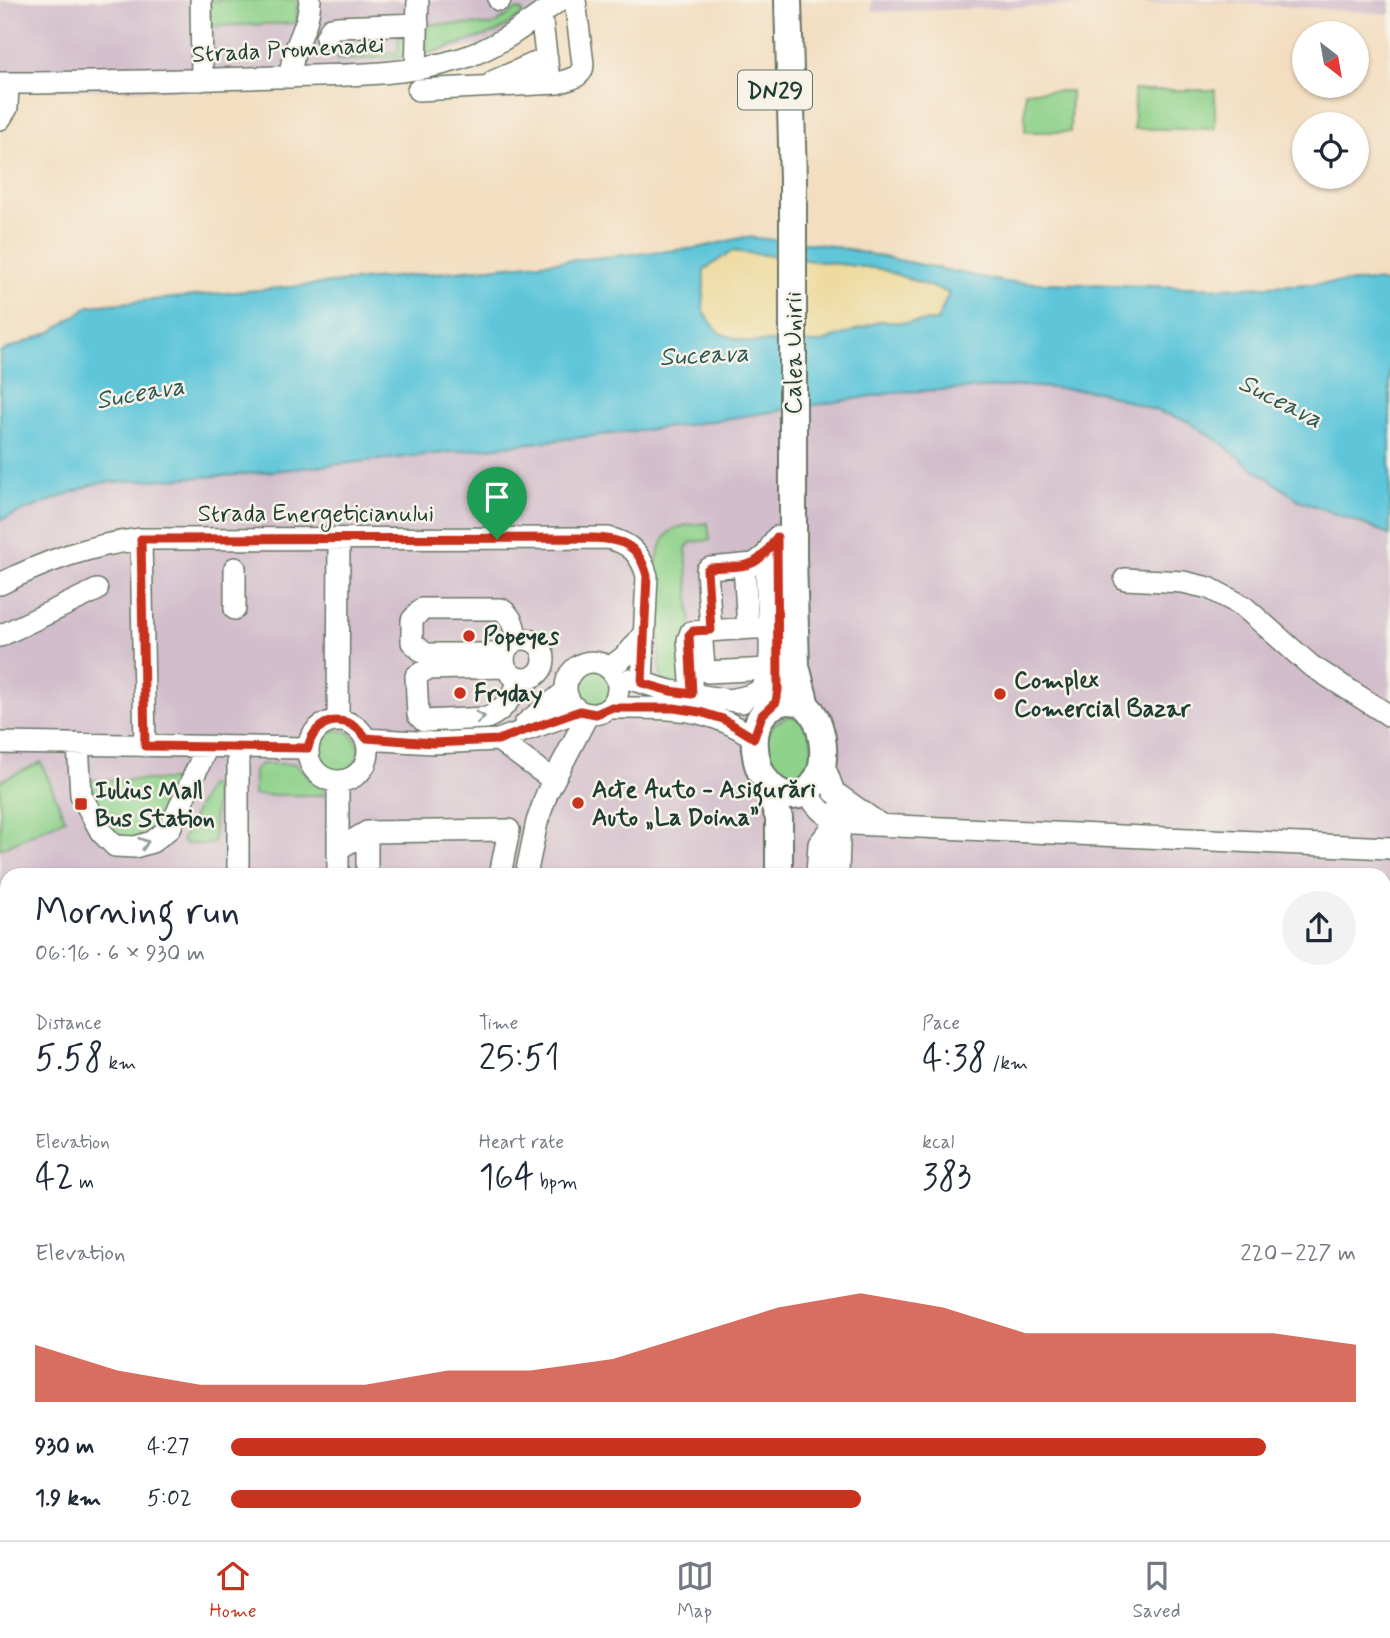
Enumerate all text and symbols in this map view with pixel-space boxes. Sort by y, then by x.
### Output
north arrow [1292,21,1368,98]
map controls [1292,21,1369,189]
street label: Strada Promenadei [191,30,385,71]
road number: DN29 [738,71,812,110]
button: locate [1292,112,1369,189]
street label: Calea Unirii [779,292,810,414]
water label: Suceava [658,337,750,375]
water label: Suceava [1232,366,1328,437]
water label: Suceava [93,369,187,418]
pin [467,467,527,539]
icon: arrive [478,478,516,516]
street label: Strada Energeticianului [198,499,434,532]
place label: Popeyes [483,622,559,653]
marker: Popeyes [461,628,477,644]
place label: Complex Comercial Bazar [1014,666,1192,725]
place label: Fryday [474,679,543,710]
marker: Fryday [452,685,468,701]
marker: Complex Comercial Bazar [992,686,1008,702]
one-way arrow [474,710,486,725]
place label: Acte Auto - Asigurări Auto „La Doina” [592,775,816,834]
place label: Iulius Mall Bus Station [95,776,215,835]
marker: Acte Auto - Asigurări Auto „La Doina” [570,795,586,811]
marker: Iulius Mall Bus Station [73,796,89,812]
one-way arrow [137,837,149,851]
text: Morning run [35,888,240,937]
button: share [1282,891,1356,965]
text: 06:16 · 6 × 930 m [35,939,205,969]
text: Distance [35,1011,102,1036]
text: Time [479,1011,518,1036]
text: Pace [922,1011,960,1036]
text: 5.58 [35,1036,103,1082]
text: 25:51 [479,1036,560,1082]
text: 4:38 [922,1036,987,1082]
text: km [103,1051,136,1076]
text: /km [987,1051,1028,1076]
text: Elevation [35,1130,110,1155]
text: Heart rate [479,1130,564,1155]
text: kcal [922,1130,954,1155]
text: 42 [35,1155,74,1201]
text: 164 [479,1155,534,1201]
text: 383 [922,1155,972,1201]
text: m [74,1170,94,1195]
text: bpm [534,1170,578,1195]
text: Elevation [35,1239,126,1269]
text: 220–227 m [1240,1239,1356,1269]
text: 930 m [35,1432,94,1462]
text: 4:27 [147,1432,189,1462]
text: 1.9 km [35,1484,101,1514]
text: 5:02 [147,1484,192,1514]
tab: Home [209,1557,257,1624]
tab: Map [676,1557,714,1624]
tab: Saved [1133,1557,1181,1624]

